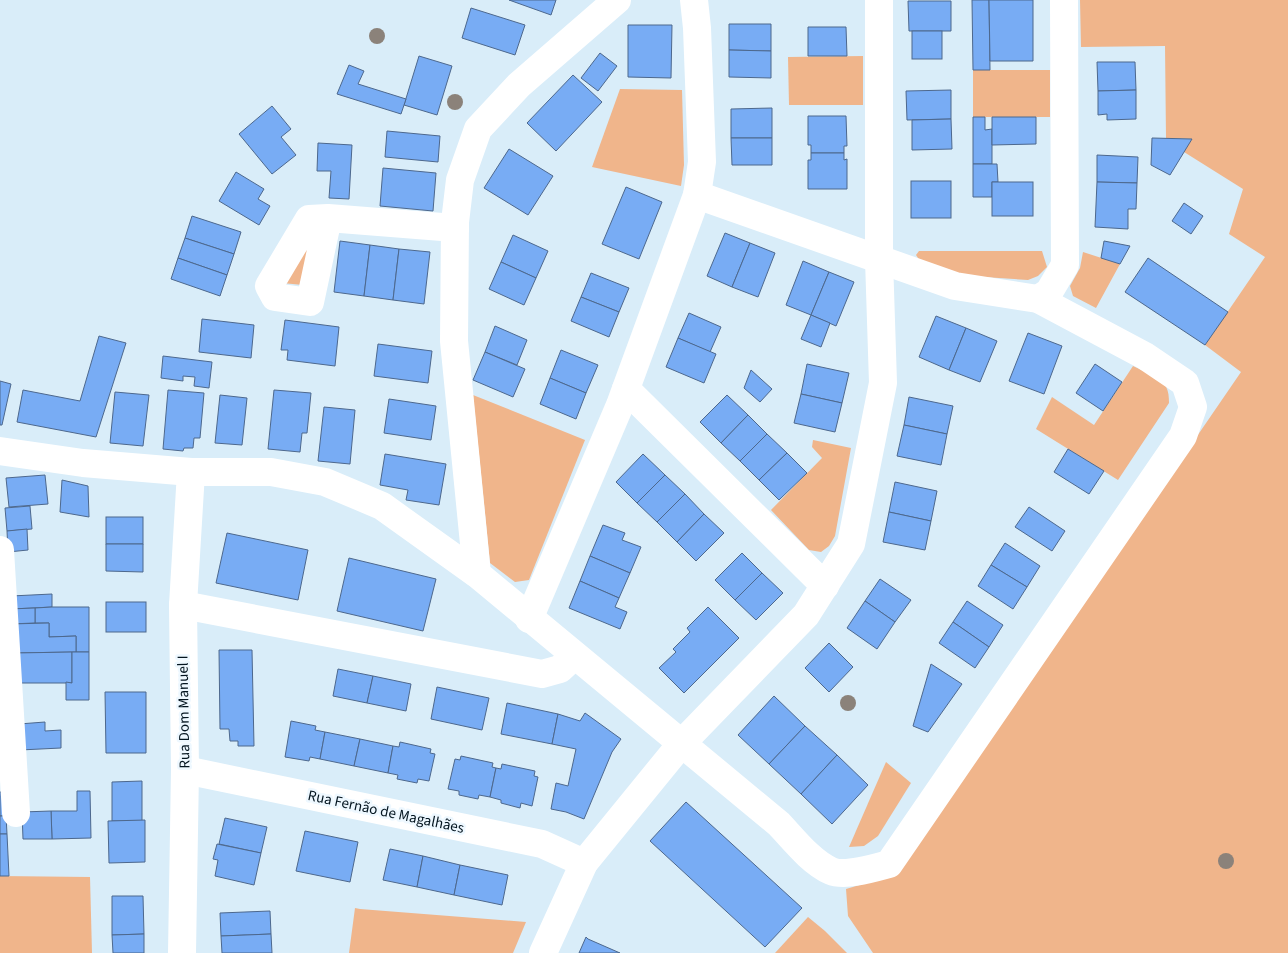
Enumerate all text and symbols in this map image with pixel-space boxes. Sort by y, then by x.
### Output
street label: Rua Dom Manuel I [173,655,195,769]
street label: Rua Fernão de Magalhães [306,785,466,839]

